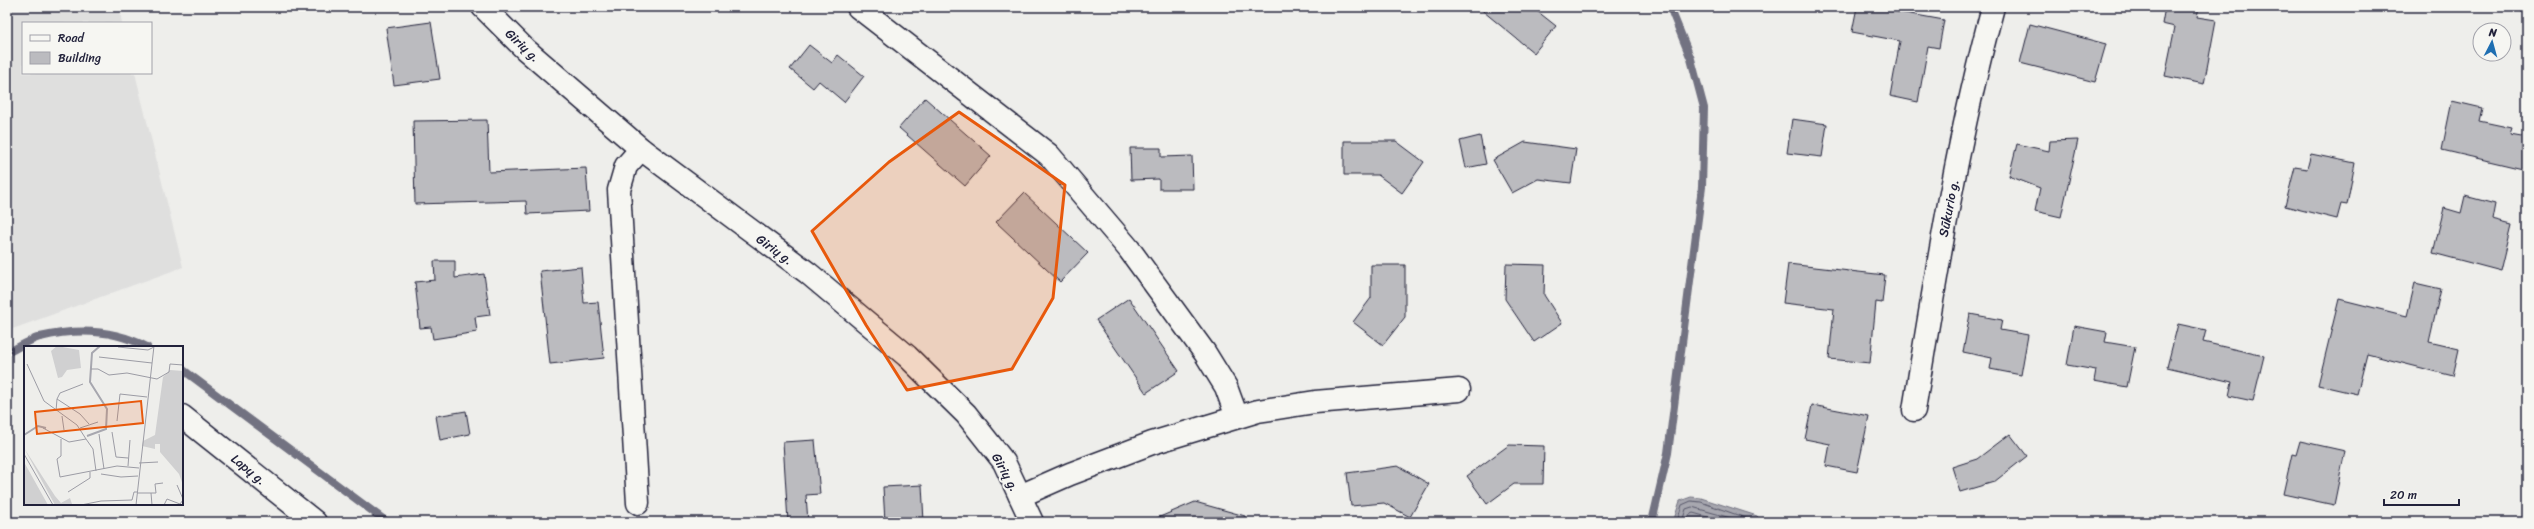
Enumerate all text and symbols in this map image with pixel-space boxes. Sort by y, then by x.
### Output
legend [22,22,152,74]
north arrow [2472,22,2512,62]
street label: Girių g. [500,23,546,68]
text: N [2487,23,2498,42]
text: Road [58,27,85,49]
text: Building [58,47,101,69]
street label: Sūkurio g. [1932,177,1965,239]
street label: Girių g. [751,228,798,271]
inset map [24,346,183,505]
street label: Lapų g. [226,448,272,491]
street label: Girių g. [985,449,1026,496]
scale bar [2384,481,2459,507]
text: 20 m [2390,484,2417,506]

